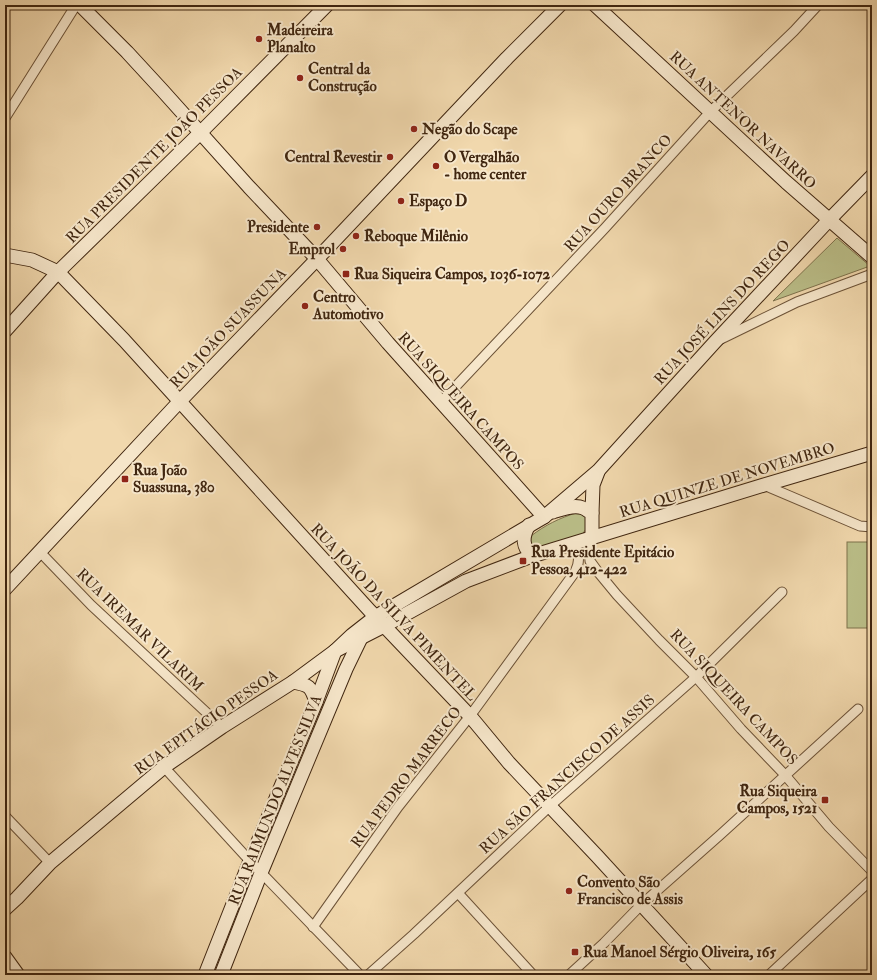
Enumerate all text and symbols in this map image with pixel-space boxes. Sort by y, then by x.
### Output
place label: Madeireira Planalto [266,21,334,57]
marker: Madeireira Planalto [254,34,264,44]
street label: RUA ANTENOR NAVARRO [665,47,820,193]
place label: Central da Construção [308,60,378,96]
street label: RUA PRESIDENTE JOÃO PESSOA [61,62,248,248]
marker: Central da Construção [295,73,305,83]
place label: Negão do Scape [421,120,518,140]
marker: Negão do Scape [409,124,419,134]
street label: RUA OURO BRANCO [560,130,676,256]
place label: Central Revestir [284,148,382,167]
place label: O Vergalhão - home center [444,148,527,184]
marker: Central Revestir [385,152,395,162]
marker: O Vergalhão - home center [431,161,441,171]
place label: Espaço D [409,192,467,212]
marker: Espaço D [396,196,406,206]
place label: Presidente [247,218,310,237]
marker: Presidente [312,222,322,232]
place label: Reboque Milênio [364,227,469,247]
marker: Reboque Milênio [351,231,361,241]
street label: RUA JOSÉ LINS DO REGO [649,234,795,390]
place label: Emprol [289,240,335,260]
marker: Emprol [338,244,348,254]
street label: RUA JOÃO SUASSUNA [165,263,292,393]
place label: Rua Siqueira Campos, 1036-1072 [354,265,550,285]
marker: Rua Siqueira Campos, 1036-1072 [341,269,351,279]
place label: Centro Automotivo [312,288,384,324]
marker: Centro Automotivo [300,301,310,311]
street label: RUA SIQUEIRA CAMPOS [394,328,528,474]
street label: RUA QUINZE DE NOVEMBRO [617,439,837,522]
place label: Rua João Suassuna, 380 [133,461,215,497]
marker: Rua João Suassuna, 380 [120,474,130,484]
street label: RUA JOÃO DA SILVA PIMENTEL [306,519,482,706]
place label: Rua Presidente Epitácio Pessoa, 412-422 [531,543,675,579]
marker: Rua Presidente Epitácio Pessoa, 412-422 [518,556,528,566]
street label: RUA IREMAR VILARIM [72,565,207,696]
street label: RUA SIQUEIRA CAMPOS [666,625,802,769]
street label: RUA EPITÁCIO PESSOA [130,664,282,779]
street label: RUA SÃO FRANCISCO DE ASSIS [475,690,659,858]
street label: RUA RAIMUNDO ALVES SILVA [224,692,327,908]
street label: RUA PEDRO MARRECO [347,703,466,852]
place label: Rua Siqueira Campos, 1521 [737,782,818,819]
marker: Rua Siqueira Campos, 1521 [820,795,830,805]
place label: Convento São Francisco de Assis [577,873,683,909]
marker: Convento São Francisco de Assis [564,886,574,896]
place label: Rua Manoel Sérgio Oliveira, 165 [583,943,776,963]
marker: Rua Manoel Sérgio Oliveira, 165 [570,947,580,957]

